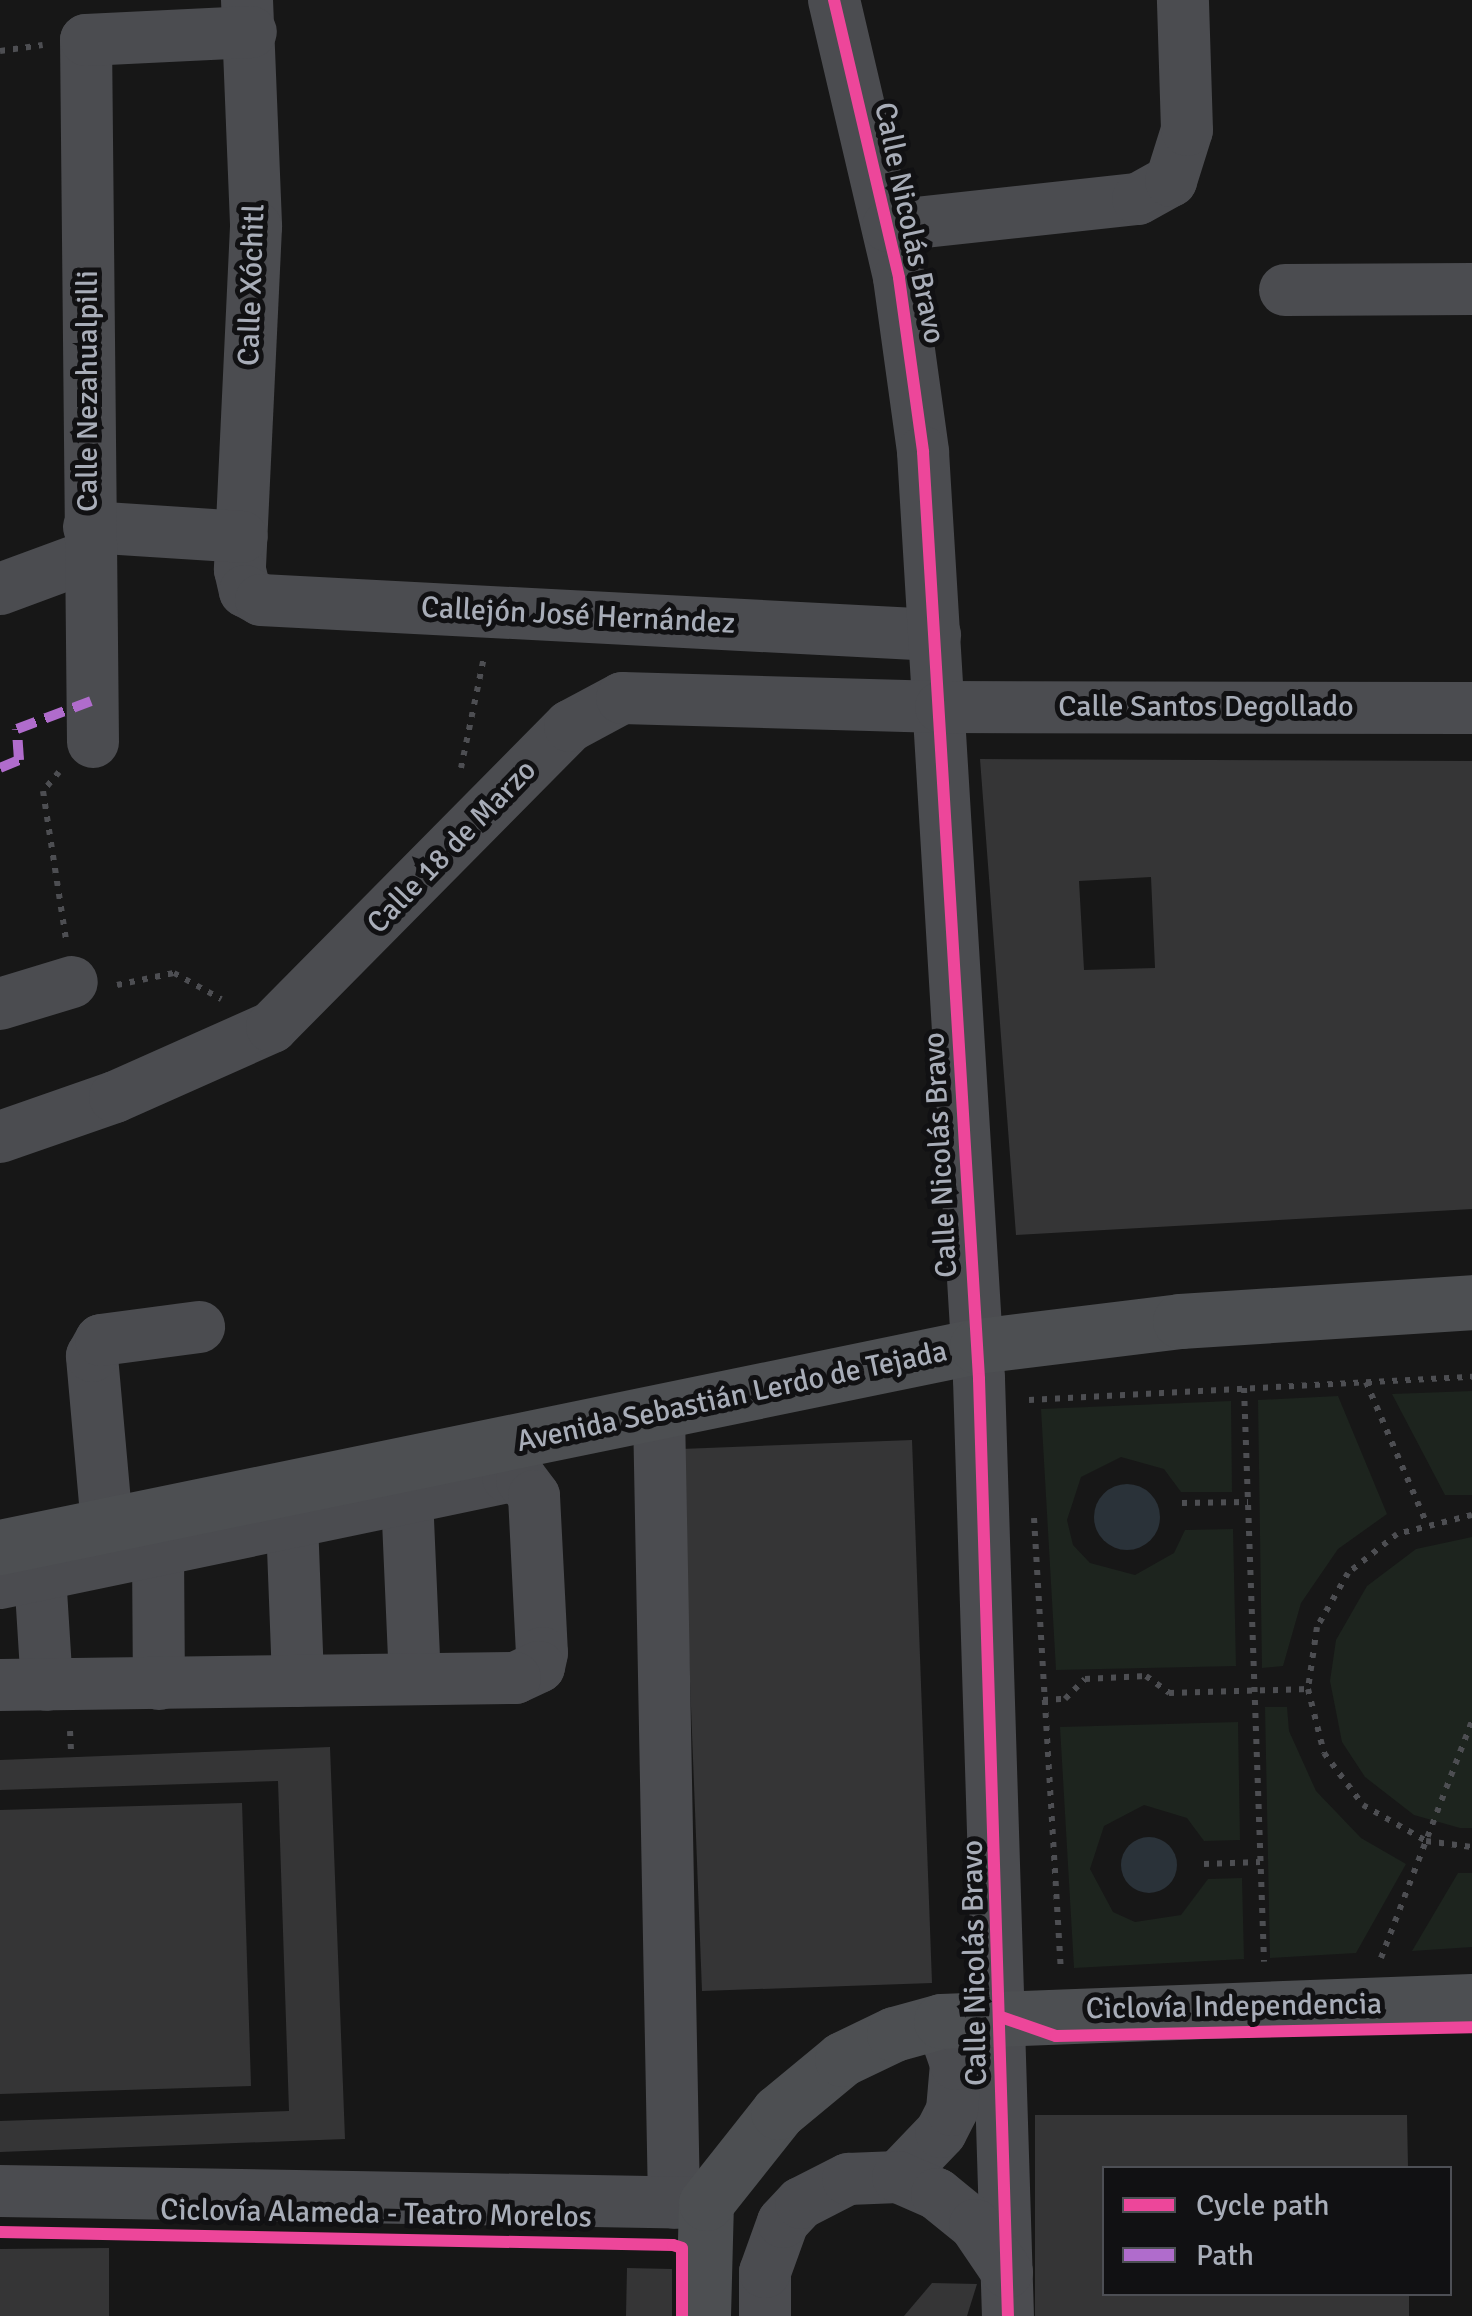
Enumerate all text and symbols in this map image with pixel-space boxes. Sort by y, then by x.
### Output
street label: Calle Nicolás Bravo [866,99,952,347]
street label: Calle Xóchitl [231,203,273,367]
street label: Calle Nezahualpilli [70,270,106,512]
street label: Callejón José Hernández [420,590,736,642]
street label: Calle Santos Degollado [1058,689,1354,725]
street label: Calle 18 de Marzo [360,753,544,941]
street label: Calle Nicolás Bravo [917,1031,965,1279]
street label: Avenida Sebastián Lerdo de Tejada [513,1334,951,1460]
street label: Calle Nicolás Bravo [955,1840,995,2086]
street label: Ciclovía Independencia [1086,1986,1382,2028]
legend [1102,2166,1452,2296]
text: Cycle path [1196,2187,1330,2224]
street label: Ciclovía Alameda - Teatro Morelos [160,2192,592,2236]
text: Path [1196,2237,1254,2274]

